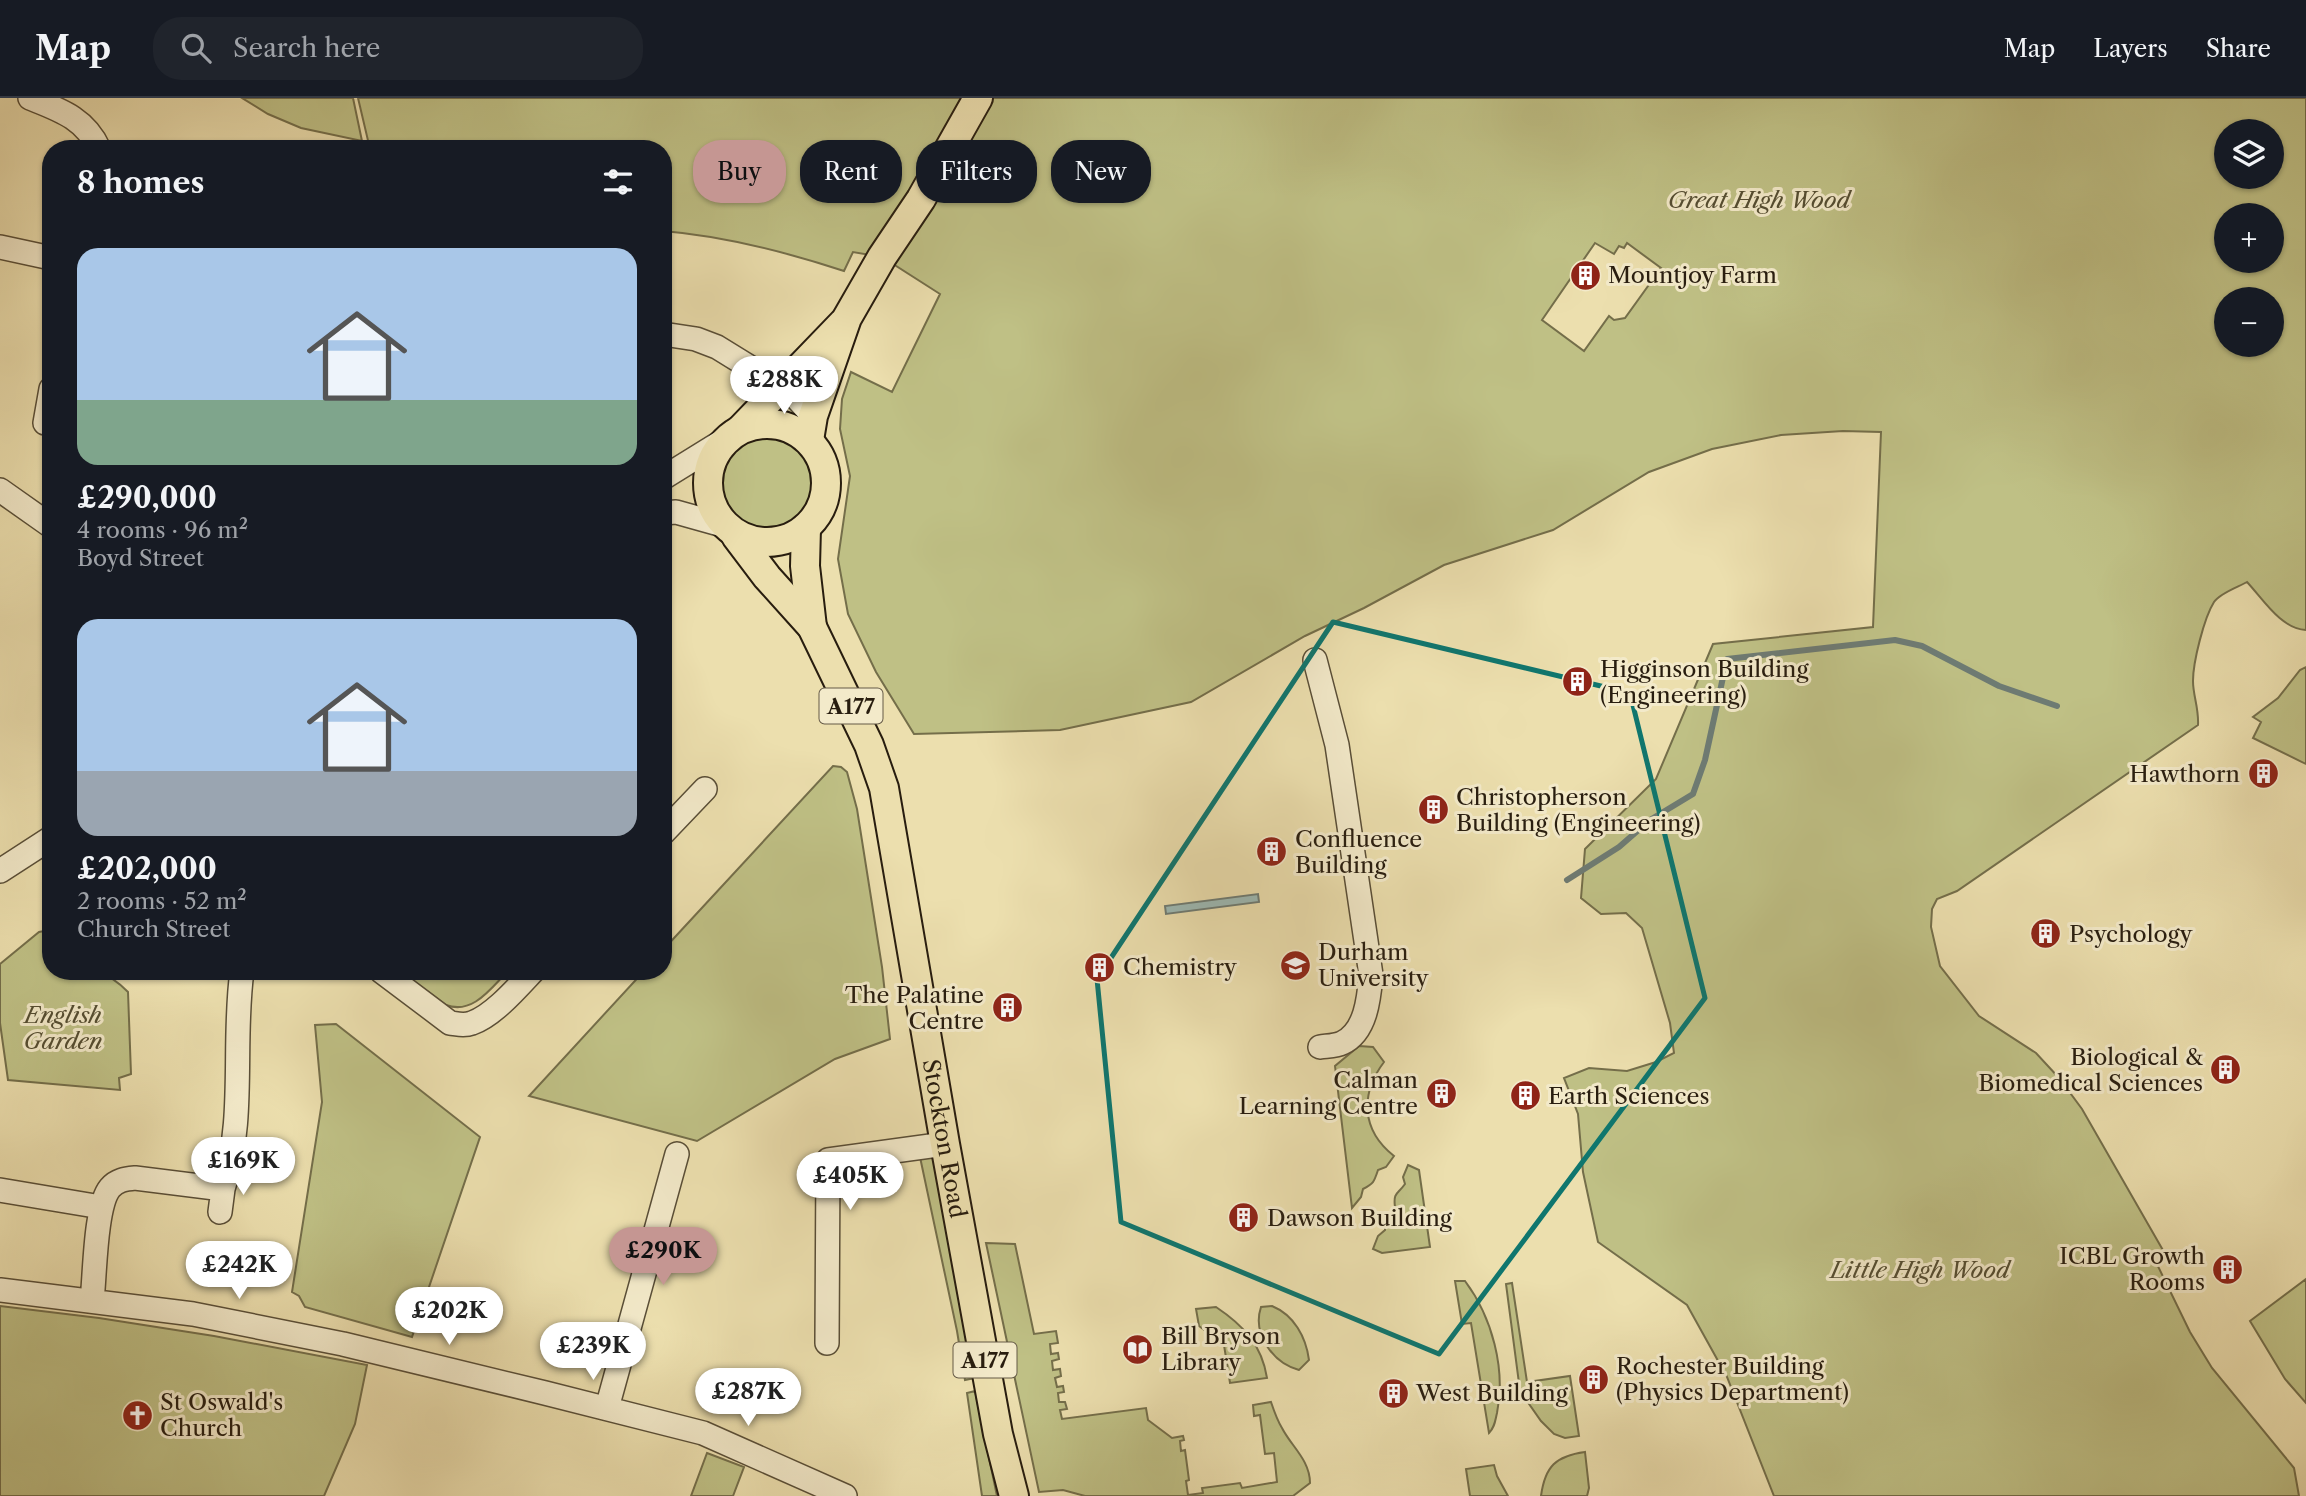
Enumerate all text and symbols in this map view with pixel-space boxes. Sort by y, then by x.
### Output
search box [153,17,643,80]
text: Map [35,28,111,69]
icon: search [177,29,215,67]
text: Search here [233,32,380,64]
text: Map [2004,34,2055,63]
text: Layers [2093,34,2168,63]
text: Share [2206,34,2271,63]
map controls [2214,119,2284,357]
button: layers [2214,119,2284,189]
chip: Buy [693,140,786,203]
chip: Rent [800,140,902,203]
chip: Filters [916,140,1037,203]
chip: New [1051,140,1151,203]
icon: filters [599,163,637,201]
text: 8 homes [77,164,204,201]
park label: Great High Wood [1668,186,1853,214]
button: + [2214,203,2284,273]
building icon: Mountjoy Farm [1568,258,1602,292]
place label: Mountjoy Farm [1608,261,1777,289]
button: − [2214,287,2284,357]
icon: home [294,293,420,419]
pin: £288K [735,356,833,416]
text: £288K [746,365,822,393]
text: £290,000 [77,479,217,516]
text: 4 rooms · 96 m² [77,516,248,544]
text: Boyd Street [77,544,204,572]
place label: Higginson Building (Engineering) [1600,655,1809,709]
icon: home [294,664,420,790]
building icon: Higginson Building (Engineering) [1560,665,1594,699]
road number: A177 [820,688,882,724]
building icon: Hawthorn [2246,757,2280,791]
place label: Hawthorn [2129,760,2240,788]
place label: Christopherson Building (Engineering) [1456,783,1700,837]
building icon: Christopherson Building (Engineering) [1416,793,1450,827]
place label: Confluence Building [1295,825,1422,879]
building icon: Confluence Building [1255,835,1289,869]
text: £202,000 [77,850,217,887]
text: 2 rooms · 52 m² [77,887,247,915]
text: Church Street [77,915,230,943]
building icon: Psychology [2029,917,2063,951]
place label: Psychology [2069,920,2193,948]
place label: Durham University [1318,938,1429,992]
school or university icon: Durham University [1278,948,1312,982]
building icon: Chemistry [1083,950,1117,984]
place label: Chemistry [1123,953,1237,981]
place label: The Palatine Centre [845,981,984,1035]
building icon: The Palatine Centre [990,991,1024,1025]
park label: English Garden [22,1001,103,1055]
place label: Biological & Biomedical Sciences [1978,1043,2203,1097]
building icon: Biological & Biomedical Sciences [2209,1053,2243,1087]
street label: Stockton Road [917,1057,972,1220]
place label: Calman Learning Centre [1239,1066,1418,1120]
building icon: Calman Learning Centre [1424,1076,1458,1110]
building icon: Earth Sciences [1508,1079,1542,1113]
place label: Earth Sciences [1548,1082,1709,1110]
pin: £169K [194,1138,292,1197]
text: £169K [207,1146,279,1174]
pin: £405K [801,1152,899,1212]
text: £405K [813,1161,887,1189]
building icon: Dawson Building [1227,1201,1261,1235]
place label: Dawson Building [1267,1204,1453,1232]
pin: £290K [614,1228,712,1287]
text: £290K [625,1236,701,1264]
pin: £242K [190,1242,288,1301]
place label: ICBL Growth Rooms [2059,1242,2205,1296]
text: £242K [202,1250,276,1278]
building icon: ICBL Growth Rooms [2211,1252,2245,1286]
park label: Little High Wood [1828,1256,2012,1284]
pin: £202K [400,1288,498,1347]
text: £202K [411,1296,487,1324]
pin: £239K [544,1322,642,1382]
place label: Bill Bryson Library [1161,1322,1280,1376]
text: £239K [556,1331,630,1359]
library icon: Bill Bryson Library [1121,1332,1155,1366]
road number: A177 [954,1342,1016,1378]
place label: Rochester Building (Physics Department) [1616,1352,1849,1406]
building icon: Rochester Building (Physics Department) [1576,1362,1610,1396]
pin: £287K [699,1368,797,1428]
building icon: West Building [1376,1376,1410,1410]
text: £287K [711,1377,785,1405]
place label: West Building [1415,1379,1569,1407]
place label: St Oswald's Church [160,1388,283,1442]
church icon: St Oswald's Church [120,1398,154,1432]

